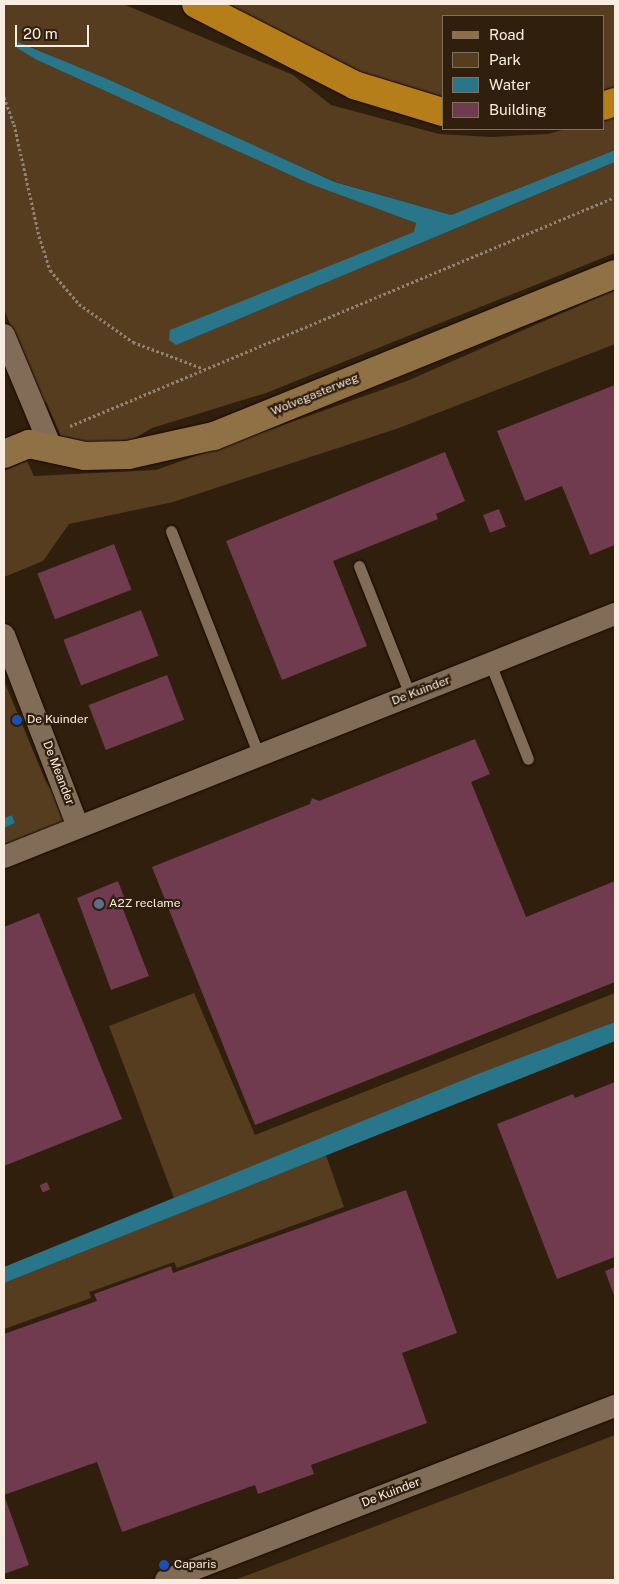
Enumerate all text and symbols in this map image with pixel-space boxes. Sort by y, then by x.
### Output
scale bar [18,15,91,47]
legend [442,15,604,130]
text: 20 m [23,25,58,42]
text: Road [489,26,525,43]
text: Park [489,51,521,68]
text: Water [489,76,531,93]
text: Building [489,101,547,118]
street label: Wolvegasterweg [269,371,361,419]
street label: De Kuinder [390,673,452,709]
place label: De Kuinder [27,713,89,727]
marker: De Kuinder [11,714,23,726]
street label: De Meander [39,739,77,807]
place label: A2Z reclame [109,897,180,911]
marker: A2Z reclame [93,898,105,910]
street label: De Kuinder [360,1475,422,1511]
place label: Caparis [174,1558,216,1572]
marker: Caparis [158,1559,170,1571]

